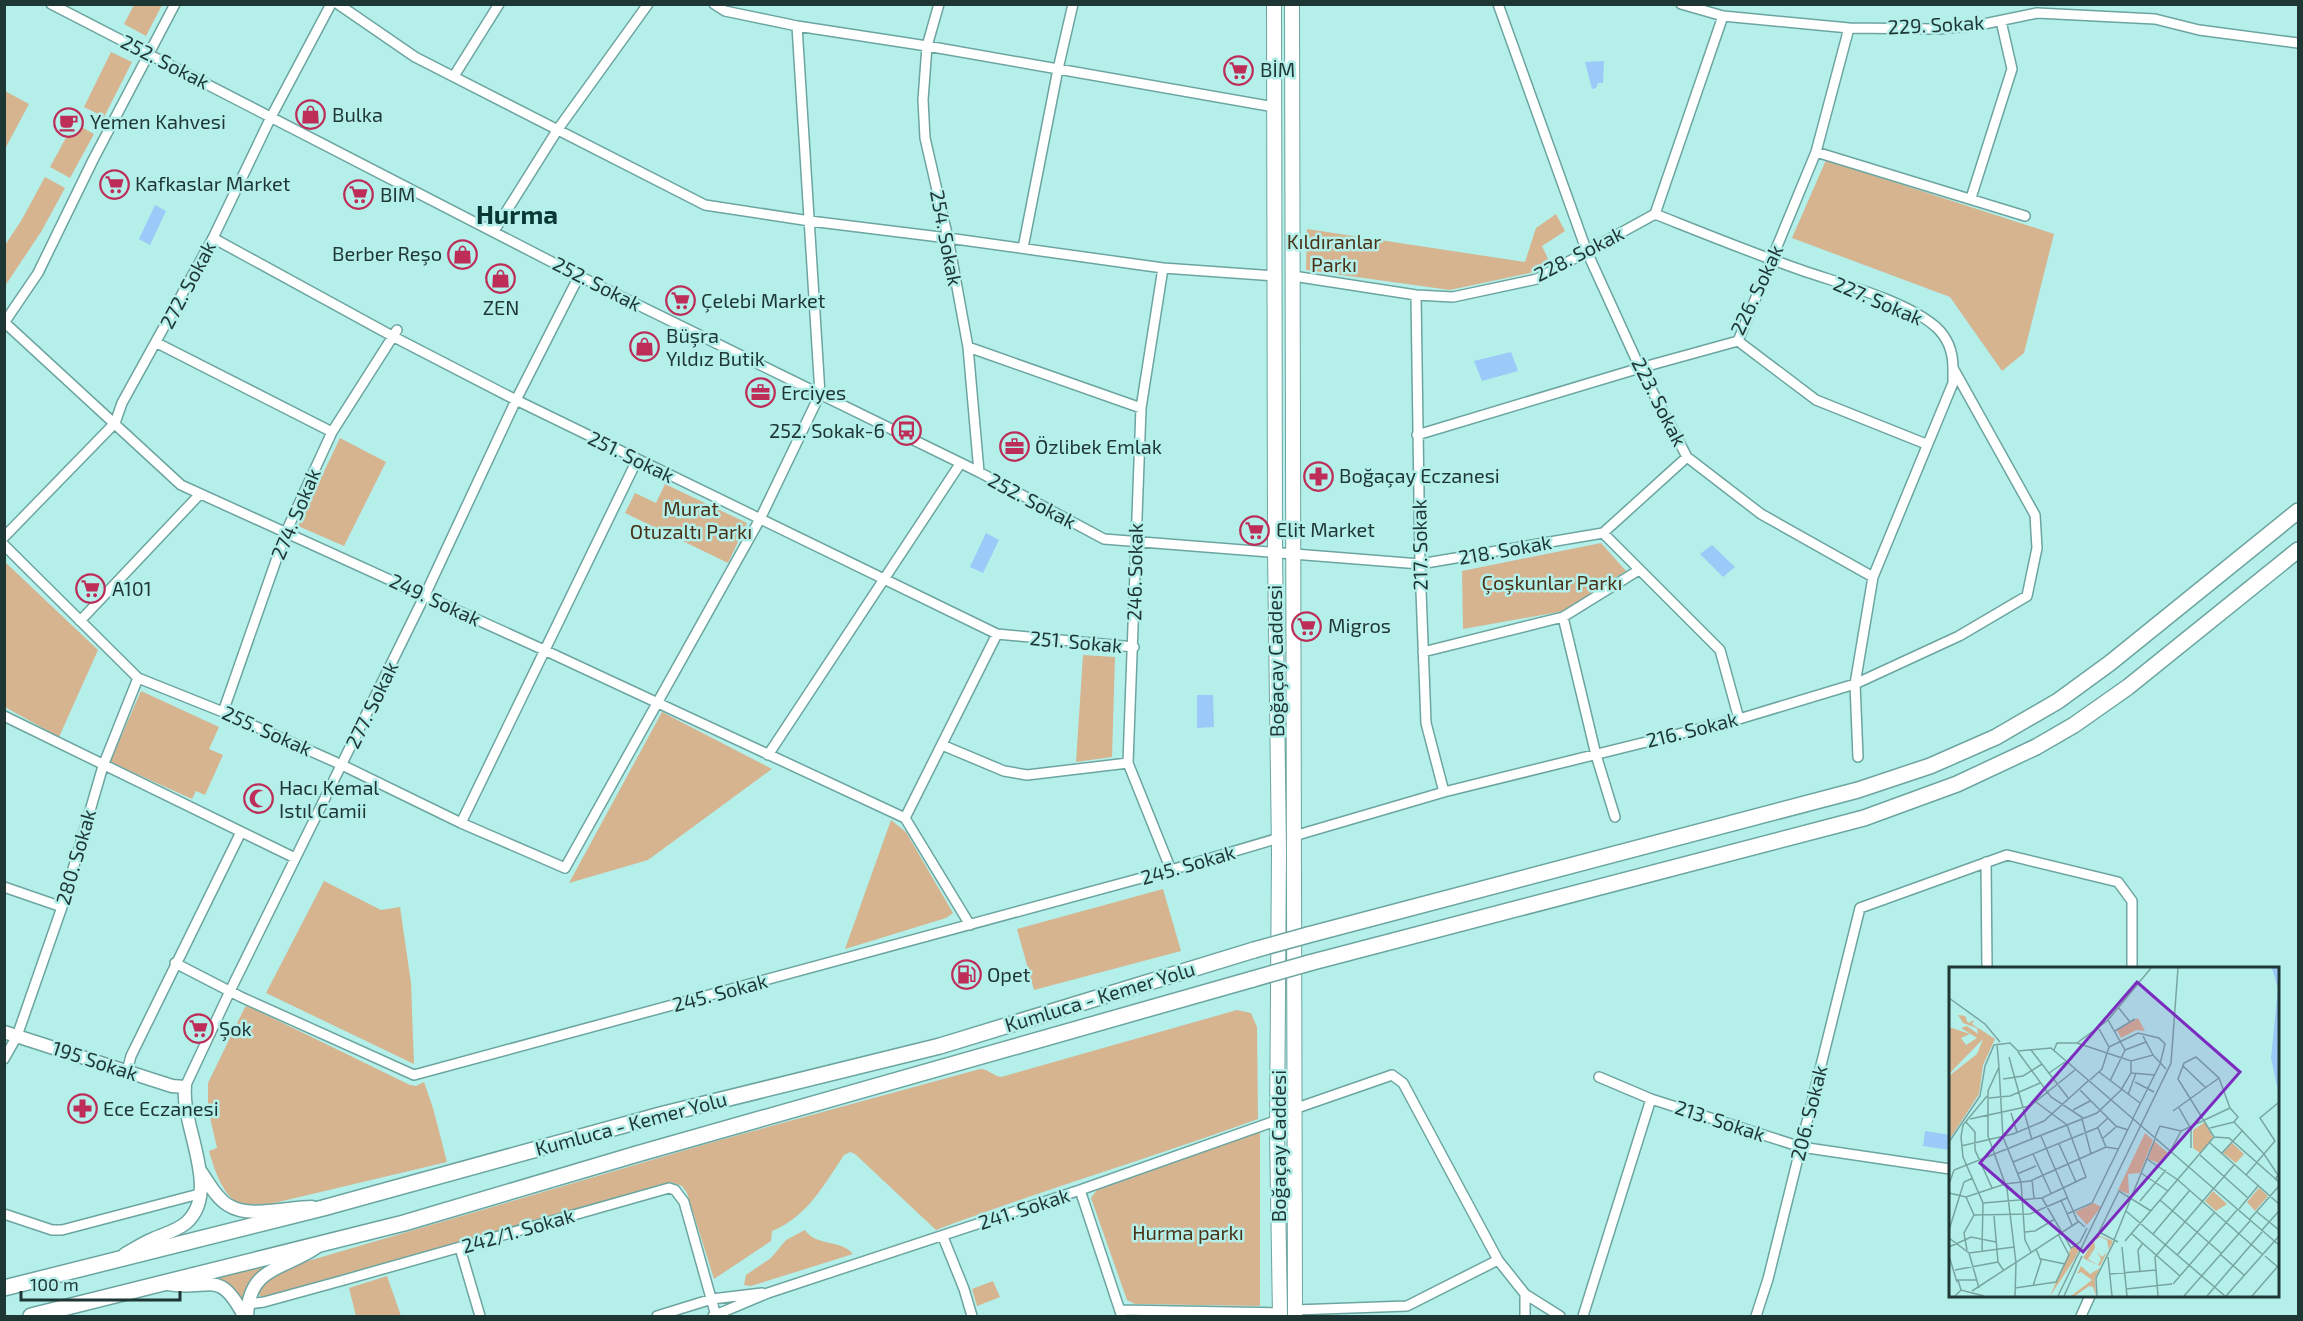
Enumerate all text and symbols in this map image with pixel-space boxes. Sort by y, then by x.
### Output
street label: 229. Sokak [1887,9,1985,39]
street label: 252. Sokak [117,29,214,94]
supermarket icon: BİM [1223,54,1255,86]
place label: BİM [1260,57,1295,81]
shop icon: Bulka [295,99,327,131]
place label: Bulka [332,102,383,126]
cafe icon: Yemen Kahvesi [53,106,85,138]
place label: Yemen Kahvesi [90,109,226,133]
supermarket icon: Kafkaslar Market [98,168,130,200]
place label: Kafkaslar Market [135,171,291,195]
supermarket icon: BIM [343,179,375,211]
place label: BIM [380,182,415,206]
street label: 254. Sokak [926,188,968,288]
district label: Hurma [476,198,558,229]
street label: 228. Sokak [1530,220,1627,286]
park label: Kıldıranlar Parkı [1287,229,1381,276]
street label: 272. Sokak [154,237,220,332]
shop icon: Berber Reşo [447,238,479,270]
place label: Berber Reşo [332,241,442,266]
street label: 226. Sokak [1725,241,1787,339]
street label: 252. Sokak [549,251,646,316]
shop icon: ZEN [485,262,517,294]
street label: 227. Sokak [1830,271,1927,330]
supermarket icon: Çelebi Market [664,285,696,317]
place label: Çelebi Market [701,288,826,313]
place label: ZEN [483,295,519,319]
place label: Büşra Yıldız Butik [666,323,765,370]
shop icon: Büşra Yıldız Butik [629,331,661,363]
street label: 223. Sokak [1627,353,1693,450]
office icon: Erciyes [744,377,776,409]
place label: Erciyes [781,380,846,404]
bus stop icon: 252. Sokak-6 [890,415,922,447]
place label: 252. Sokak-6 [769,418,885,442]
street label: 251. Sokak [584,425,678,487]
office icon: Özlibek Emlak [998,431,1030,463]
place label: Özlibek Emlak [1035,434,1162,458]
pharmacy icon: Boğaçay Eczanesi [1302,460,1334,492]
place label: Boğaçay Eczanesi [1339,463,1500,488]
street label: 274. Sokak [265,464,325,563]
street label: 252. Sokak [984,467,1081,533]
park label: Murat Otuzaltı Parkı [630,496,752,543]
street label: 217. Sokak [1406,499,1432,591]
supermarket icon: Elit Market [1239,514,1271,546]
place label: Elit Market [1276,517,1375,541]
street label: 246. Sokak [1121,523,1147,621]
street label: 218. Sokak [1456,529,1553,569]
street label: 249. Sokak [386,568,485,631]
park label: Çoşkunlar Parkı [1482,570,1622,595]
supermarket icon: A101 [75,573,107,605]
place label: A101 [112,576,152,600]
street label: Boğaçay Caddesi [1262,585,1289,737]
supermarket icon: Migros [1291,610,1323,642]
place label: Migros [1328,613,1391,637]
street label: 251. Sokak [1029,625,1123,657]
street label: 277. Sokak [340,657,402,752]
street label: 255. Sokak [219,700,316,760]
street label: 216. Sokak [1643,706,1740,752]
place label: Hacı Kemal Istıl Camii [279,775,379,822]
mosque icon: Hacı Kemal Istıl Camii [242,783,274,815]
street label: 280. Sokak [50,806,100,907]
street label: 245. Sokak [1138,839,1238,889]
street label: Kumluca - Kemer Yolu [1002,956,1198,1036]
fuel station icon: Opet [950,959,982,991]
place label: Opet [987,962,1031,986]
inset map [1949,967,2279,1297]
street label: 245. Sokak [670,968,770,1016]
supermarket icon: Şok [182,1013,214,1045]
place label: Şok [219,1016,252,1041]
street label: 195 Sokak [50,1035,141,1085]
street label: 206. Sokak [1785,1062,1831,1163]
street label: Boğaçay Caddesi [1266,1070,1291,1222]
street label: Kumluca - Kemer Yolu [532,1086,729,1160]
pharmacy icon: Ece Eczanesi [66,1093,98,1125]
street label: 213. Sokak [1672,1094,1768,1146]
place label: Ece Eczanesi [103,1096,219,1120]
street label: 241. Sokak [975,1182,1072,1234]
street label: 242/1. Sokak [459,1203,577,1258]
park label: Hurma parkı [1132,1220,1244,1244]
scale bar [21,1264,180,1302]
text: 100 m [30,1273,79,1295]

